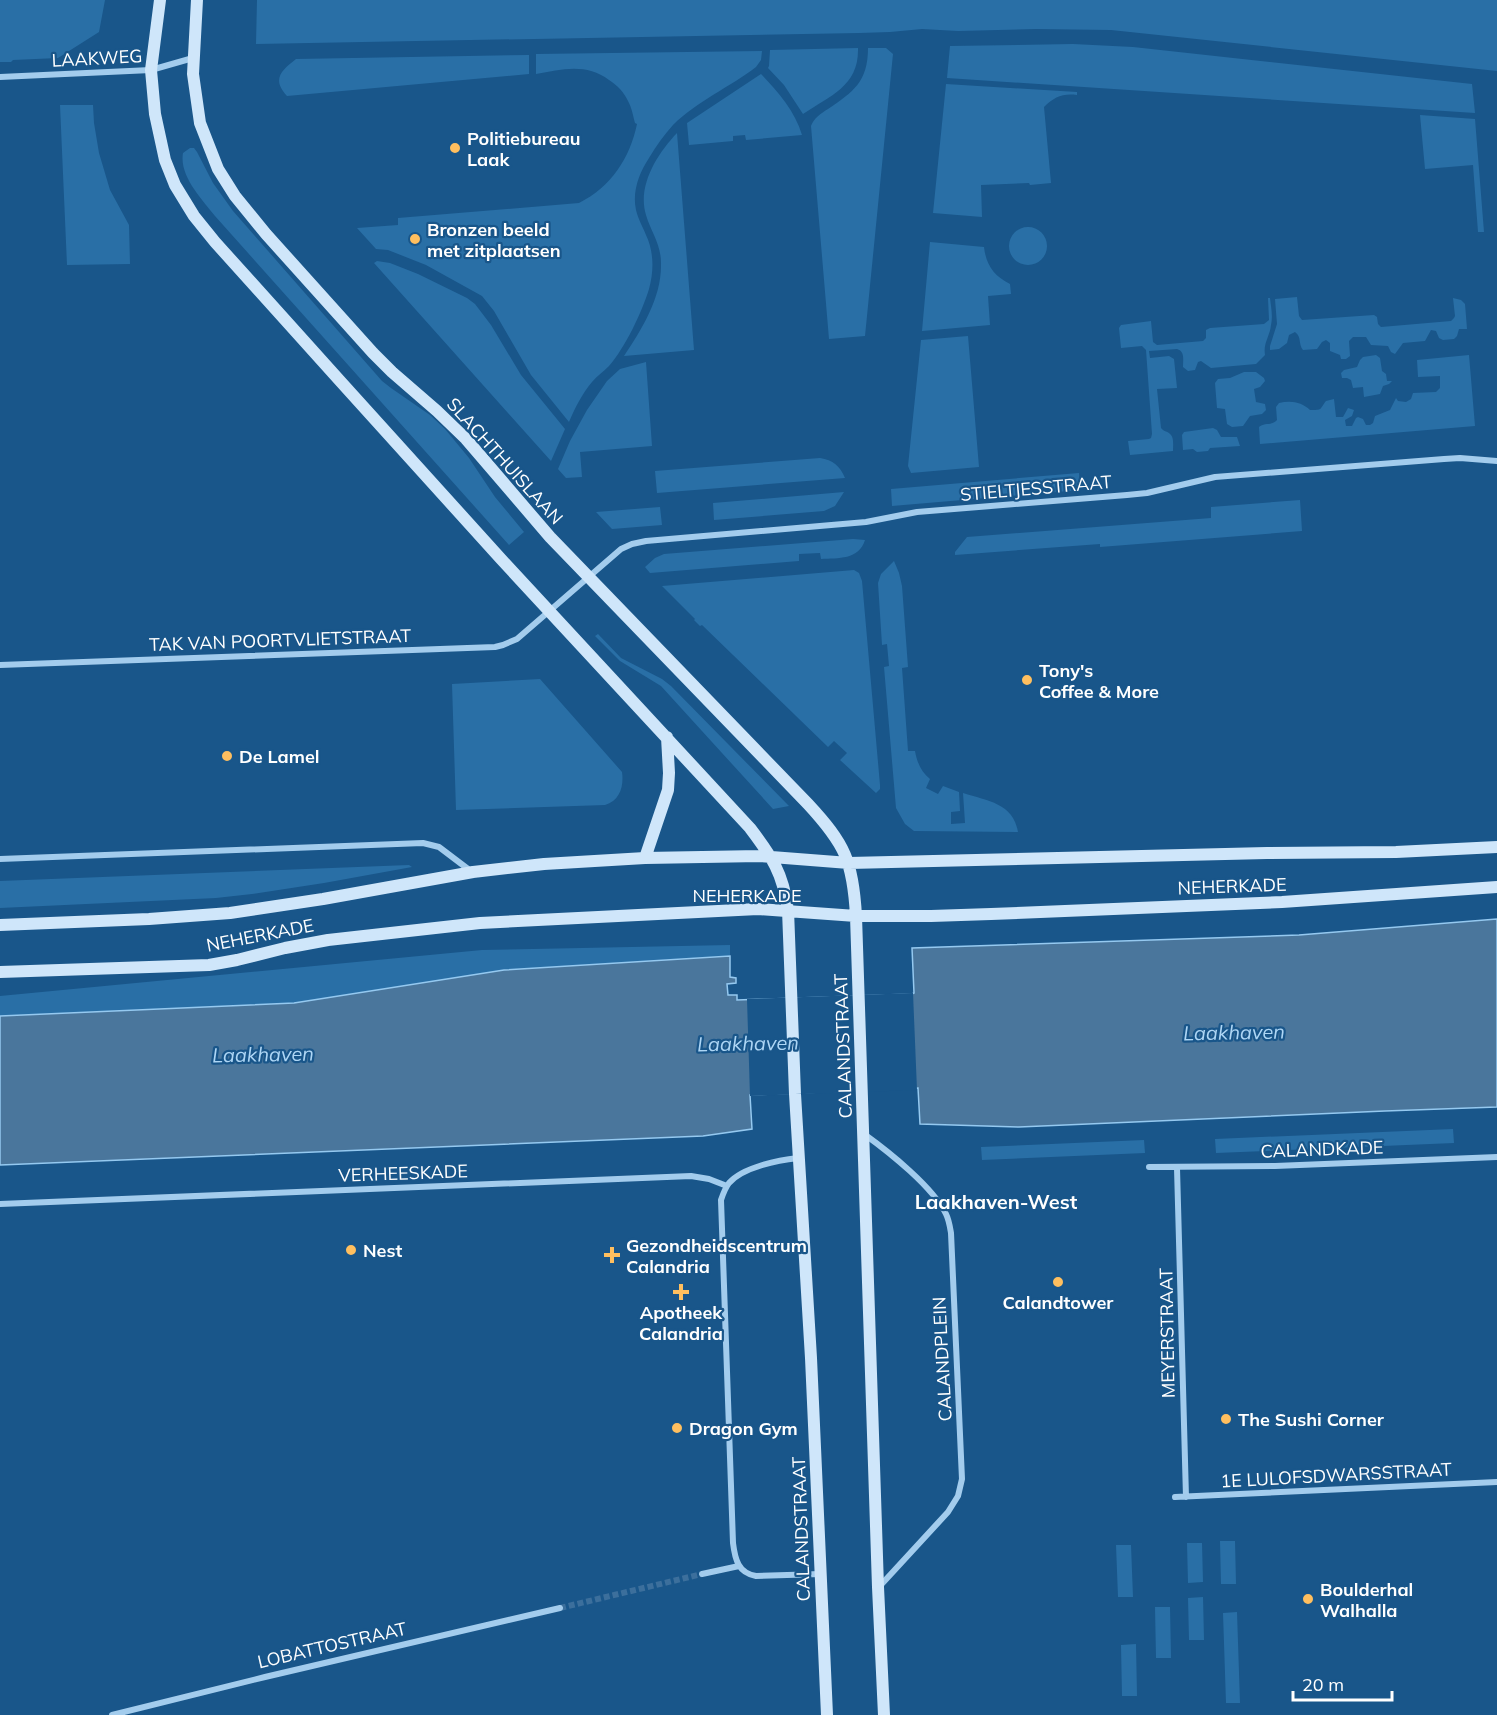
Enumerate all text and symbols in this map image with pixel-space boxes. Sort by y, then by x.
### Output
street label: LAAKWEG [51,44,143,72]
place label: Politiebureau Laak [467,127,581,171]
marker: Politiebureau Laak [448,141,462,155]
place label: Bronzen beeld met zitplaatsen [427,218,561,262]
marker: Bronzen beeld met zitplaatsen [408,232,422,246]
street label: SLACHTHUISLAAN [442,393,568,529]
street label: STIELTJESSTRAAT [959,470,1113,506]
street label: TAK VAN POORTVLIETSTRAAT [149,624,412,656]
place label: Tony's Coffee & More [1039,659,1159,703]
marker: Tony's Coffee & More [1020,673,1034,687]
place label: De Lamel [239,745,320,768]
marker: De Lamel [220,749,234,763]
street label: NEHERKADE [1177,873,1287,899]
street label: NEHERKADE [692,884,802,907]
street label: NEHERKADE [204,913,316,957]
street label: CALANDSTRAAT [829,973,857,1119]
water label: Laakhaven [1183,1019,1285,1045]
water label: Laakhaven [697,1030,799,1056]
water label: Laakhaven [212,1041,314,1067]
street label: CALANDKADE [1260,1135,1384,1163]
street label: VERHEESKADE [338,1159,468,1187]
district label: Laakhaven-West [915,1189,1078,1214]
place label: Gezondheidscentrum Calandria [626,1234,807,1278]
place label: Nest [363,1239,402,1262]
marker: Nest [344,1243,358,1257]
marker: Gezondheidscentrum Calandria [603,1246,621,1264]
street label: MEYERSTRAAT [1154,1268,1180,1398]
marker: Calandtower [1051,1275,1065,1289]
marker: Apotheek Calandria [674,1285,688,1299]
place label: Calandtower [1003,1291,1114,1314]
street label: CALANDPLEIN [927,1296,957,1422]
place label: Apotheek Calandria [639,1301,723,1345]
place label: The Sushi Corner [1238,1408,1385,1431]
marker: The Sushi Corner [1219,1412,1233,1426]
place label: Dragon Gym [689,1417,798,1440]
marker: Dragon Gym [670,1421,684,1435]
street label: CALANDSTRAAT [787,1456,815,1602]
street label: 1E LULOFSDWARSSTRAAT [1220,1457,1452,1493]
place label: Boulderhal Walhalla [1320,1578,1413,1622]
marker: Boulderhal Walhalla [1301,1592,1315,1606]
street label: LOBATTOSTRAAT [255,1617,409,1673]
scale bar [1293,1664,1392,1702]
text: 20 m [1302,1673,1344,1696]

